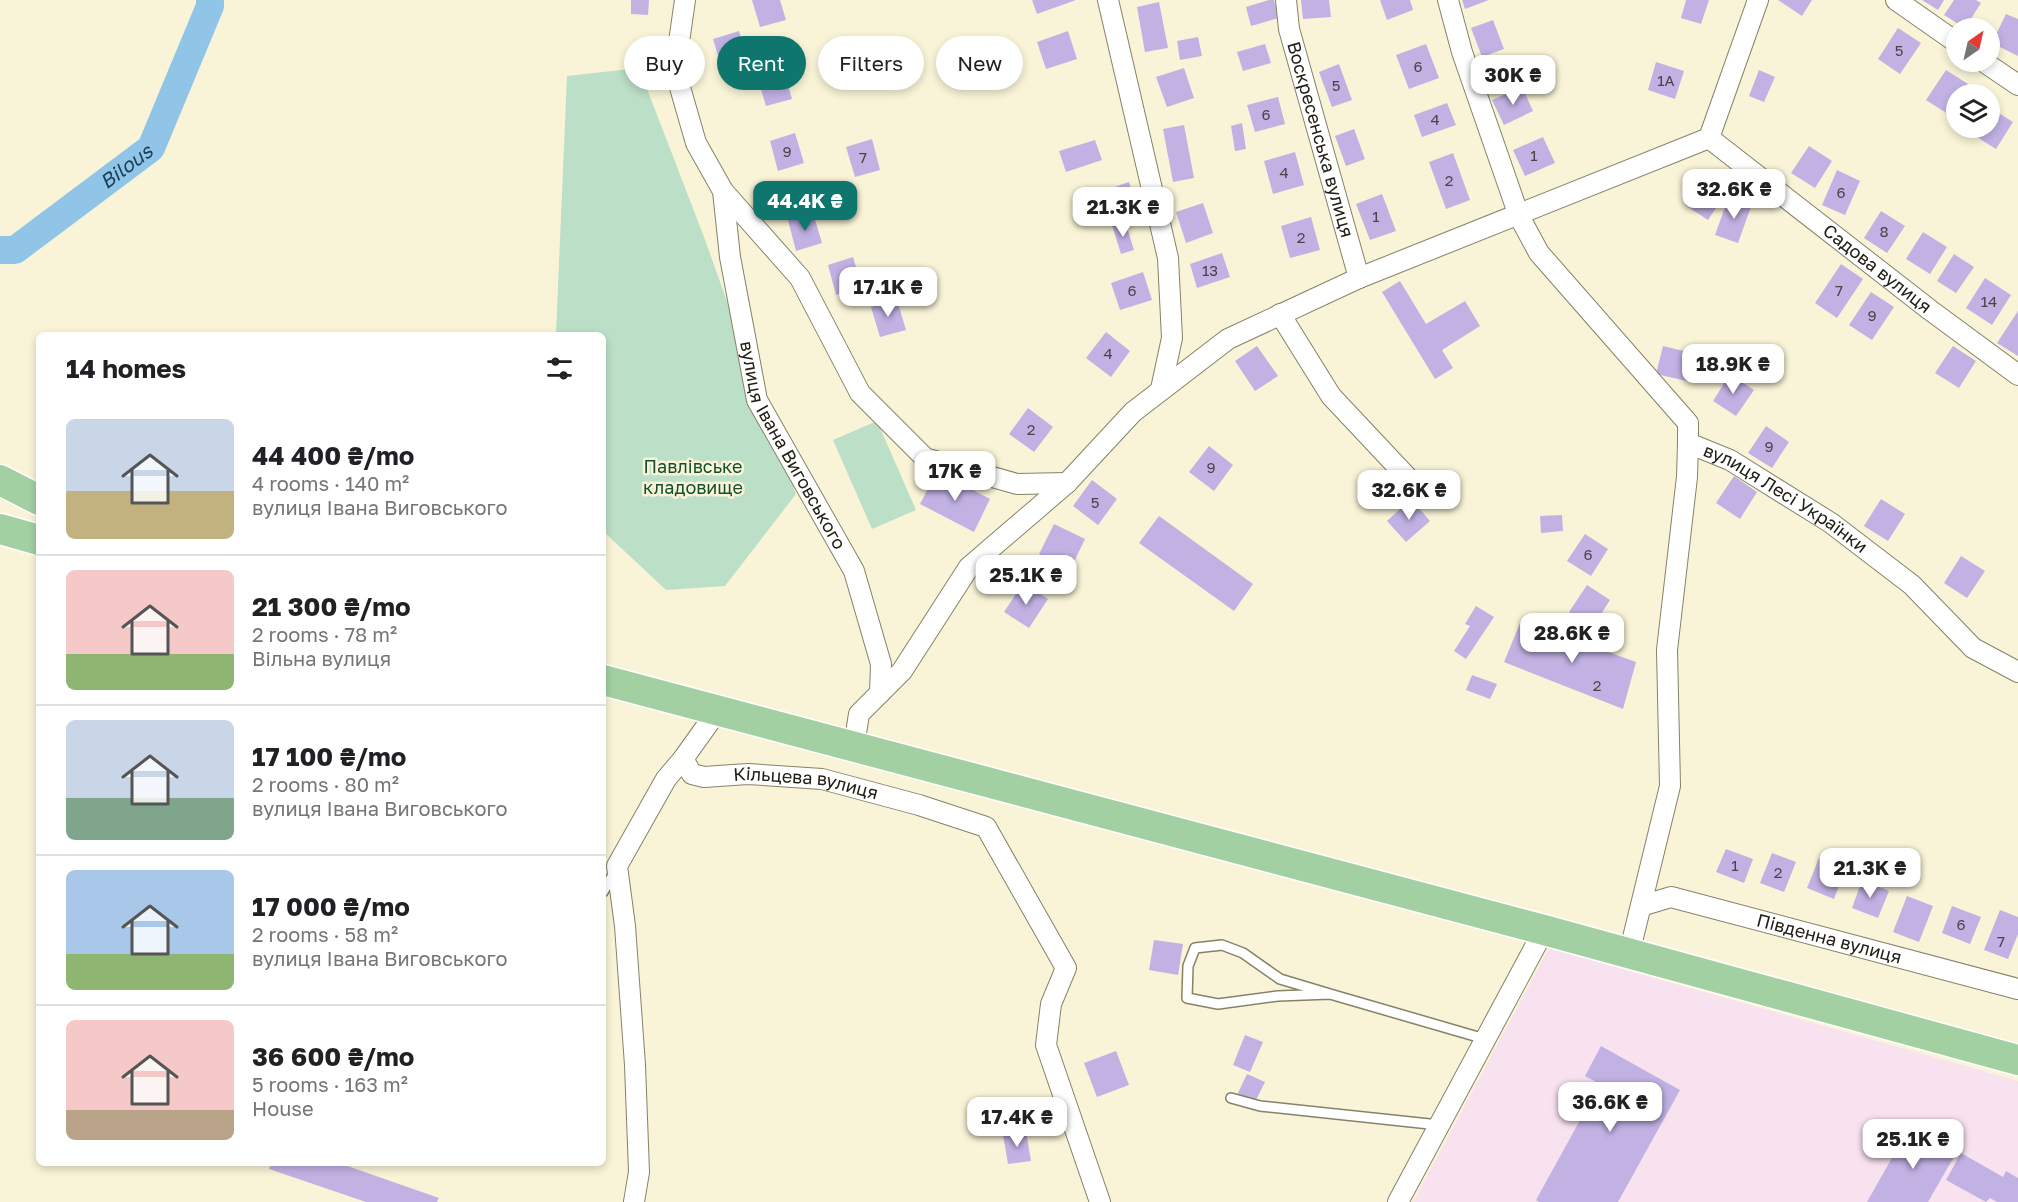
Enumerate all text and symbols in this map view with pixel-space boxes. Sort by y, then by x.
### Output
north arrow [1946,18,2000,72]
map controls [1946,18,2000,138]
chip: Buy [624,36,705,90]
chip: Rent [717,36,806,90]
chip: Filters [818,36,924,90]
chip: New [936,36,1023,90]
street label: Воскресенська вулиця [1283,39,1359,240]
house number: 5 [1895,41,1903,59]
pin: 30K ₴ [1471,55,1555,106]
house number: 6 [1413,57,1423,75]
text: 30K ₴ [1485,62,1541,86]
house number: 1А [1657,71,1675,89]
house number: 5 [1332,76,1340,94]
button: layers [1946,84,2000,138]
house number: 6 [1261,105,1271,123]
house number: 4 [1430,110,1440,128]
water label: Bilous [95,137,158,193]
house number: 9 [782,142,792,160]
house number: 1 [1530,146,1538,164]
house number: 7 [859,148,867,166]
house number: 4 [1279,163,1289,181]
pin: 32.6K ₴ [1679,169,1789,220]
house number: 2 [1445,171,1453,189]
text: 32.6K ₴ [1696,176,1772,200]
pin: 44.4K ₴ [750,181,860,232]
house number: 6 [1836,183,1846,201]
pin: 21.3K ₴ [1068,187,1178,238]
text: 44.4K ₴ [767,188,843,212]
text: 21.3K ₴ [1087,194,1159,218]
house number: 1 [1372,207,1380,225]
street label: Садова вулиця [1819,219,1936,317]
house number: 8 [1879,222,1889,240]
house number: 2 [1297,228,1305,246]
house number: 13 [1202,261,1218,279]
pin: 17.1K ₴ [833,267,943,318]
text: 17.1K ₴ [853,274,923,298]
house number: 6 [1127,281,1137,299]
house number: 7 [1835,281,1843,299]
house number: 14 [1981,292,1997,310]
house number: 9 [1867,306,1877,324]
street label: вулиця Івана Виговського [736,339,851,553]
house number: 4 [1103,344,1113,362]
pin: 18.9K ₴ [1678,344,1788,395]
text: 18.9K ₴ [1696,351,1770,375]
icon: filters [543,352,576,385]
text: 14 homes [66,353,186,384]
house number: 2 [1027,420,1035,438]
house number: 9 [1764,437,1774,455]
street label: вулиця Лесі Українки [1701,438,1872,557]
text: 44 400 ₴/mo [252,440,414,471]
icon: home [114,443,186,515]
pin: 17K ₴ [913,451,997,502]
park label: Павлівське кладовище [643,455,743,498]
text: 17K ₴ [929,458,981,482]
house number: 9 [1206,458,1216,476]
pin: 32.6K ₴ [1354,470,1464,521]
text: 4 rooms · 140 m² [252,471,409,495]
text: 32.6K ₴ [1371,477,1447,501]
house number: 5 [1091,493,1099,511]
text: вулиця Івана Виговського [252,495,507,519]
house number: 6 [1583,545,1593,563]
pin: 25.1K ₴ [971,555,1081,606]
text: 25.1K ₴ [990,562,1062,586]
text: 21 300 ₴/mo [252,591,411,622]
icon: home [114,594,186,666]
pin: 28.6K ₴ [1517,613,1627,664]
text: 28.6K ₴ [1534,620,1610,644]
text: 2 rooms · 78 m² [252,622,397,646]
text: Вільна вулиця [252,646,391,670]
house number: 2 [1593,676,1601,694]
text: 17 100 ₴/mo [252,741,406,772]
icon: home [114,744,186,816]
street label: Кільцева вулиця [732,762,881,804]
text: 2 rooms · 80 m² [252,772,399,796]
text: вулиця Івана Виговського [252,796,507,820]
pin: 21.3K ₴ [1815,848,1925,899]
text: 21.3K ₴ [1834,855,1906,879]
house number: 1 [1731,856,1739,874]
house number: 2 [1774,863,1782,881]
text: 17 000 ₴/mo [252,891,410,922]
icon: home [114,894,186,966]
street label: Південна вулиця [1755,908,1904,968]
house number: 6 [1956,915,1966,933]
text: 2 rooms · 58 m² [252,922,398,946]
house number: 7 [1997,932,2005,950]
text: вулиця Івана Виговського [252,946,507,970]
text: 36 600 ₴/mo [252,1041,414,1072]
icon: home [114,1044,186,1116]
text: 5 rooms · 163 m² [252,1072,408,1096]
pin: 36.6K ₴ [1555,1082,1665,1133]
text: 36.6K ₴ [1572,1089,1648,1113]
text: House [252,1096,314,1120]
pin: 17.4K ₴ [962,1097,1072,1148]
text: 17.4K ₴ [981,1104,1053,1128]
pin: 25.1K ₴ [1858,1119,1968,1170]
text: 25.1K ₴ [1877,1126,1949,1150]

